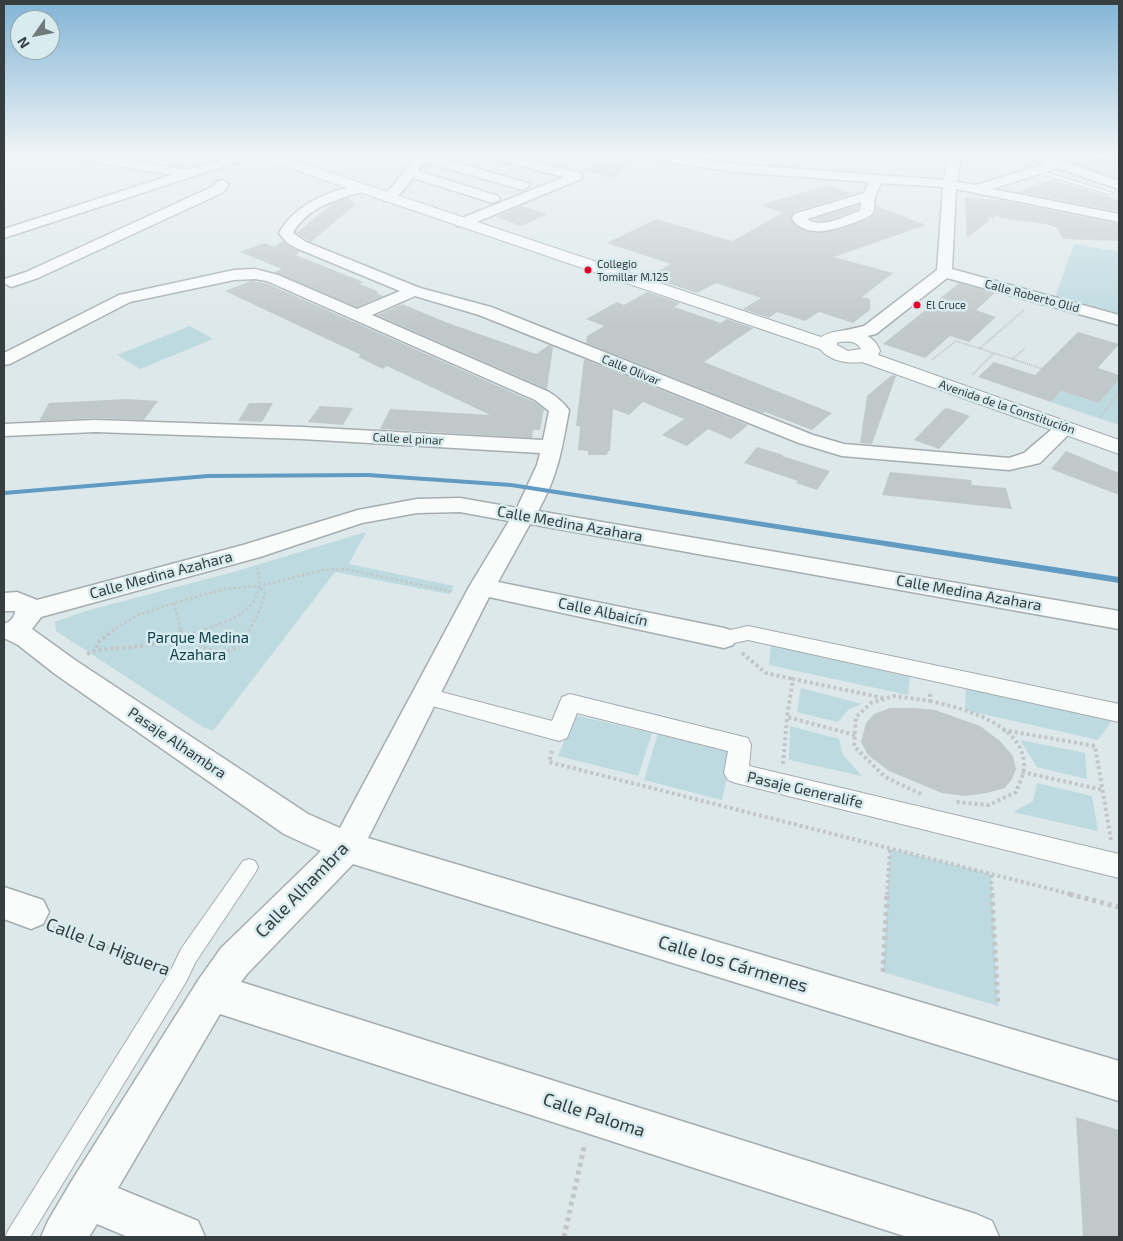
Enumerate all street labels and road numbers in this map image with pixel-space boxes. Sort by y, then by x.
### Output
street label: Calle Roberto Olid [983,276,1081,316]
street label: Calle Olivar [600,352,662,388]
street label: Avenida de la Constitución [937,377,1077,437]
street label: Calle el pinar [372,430,444,448]
street label: Calle Medina Azahara [496,502,644,546]
street label: Calle Medina Azahara [88,547,234,603]
street label: Calle Medina Azahara [895,571,1043,615]
street label: Calle Albaicín [557,594,649,630]
street label: Pasaje Alhambra [124,703,230,783]
street label: Pasaje Generalife [745,768,865,812]
street label: Calle Alhambra [251,838,353,942]
street label: Calle La Higuera [43,913,173,981]
street label: Calle los Cármenes [656,931,810,997]
street label: Calle Paloma [540,1088,648,1142]

